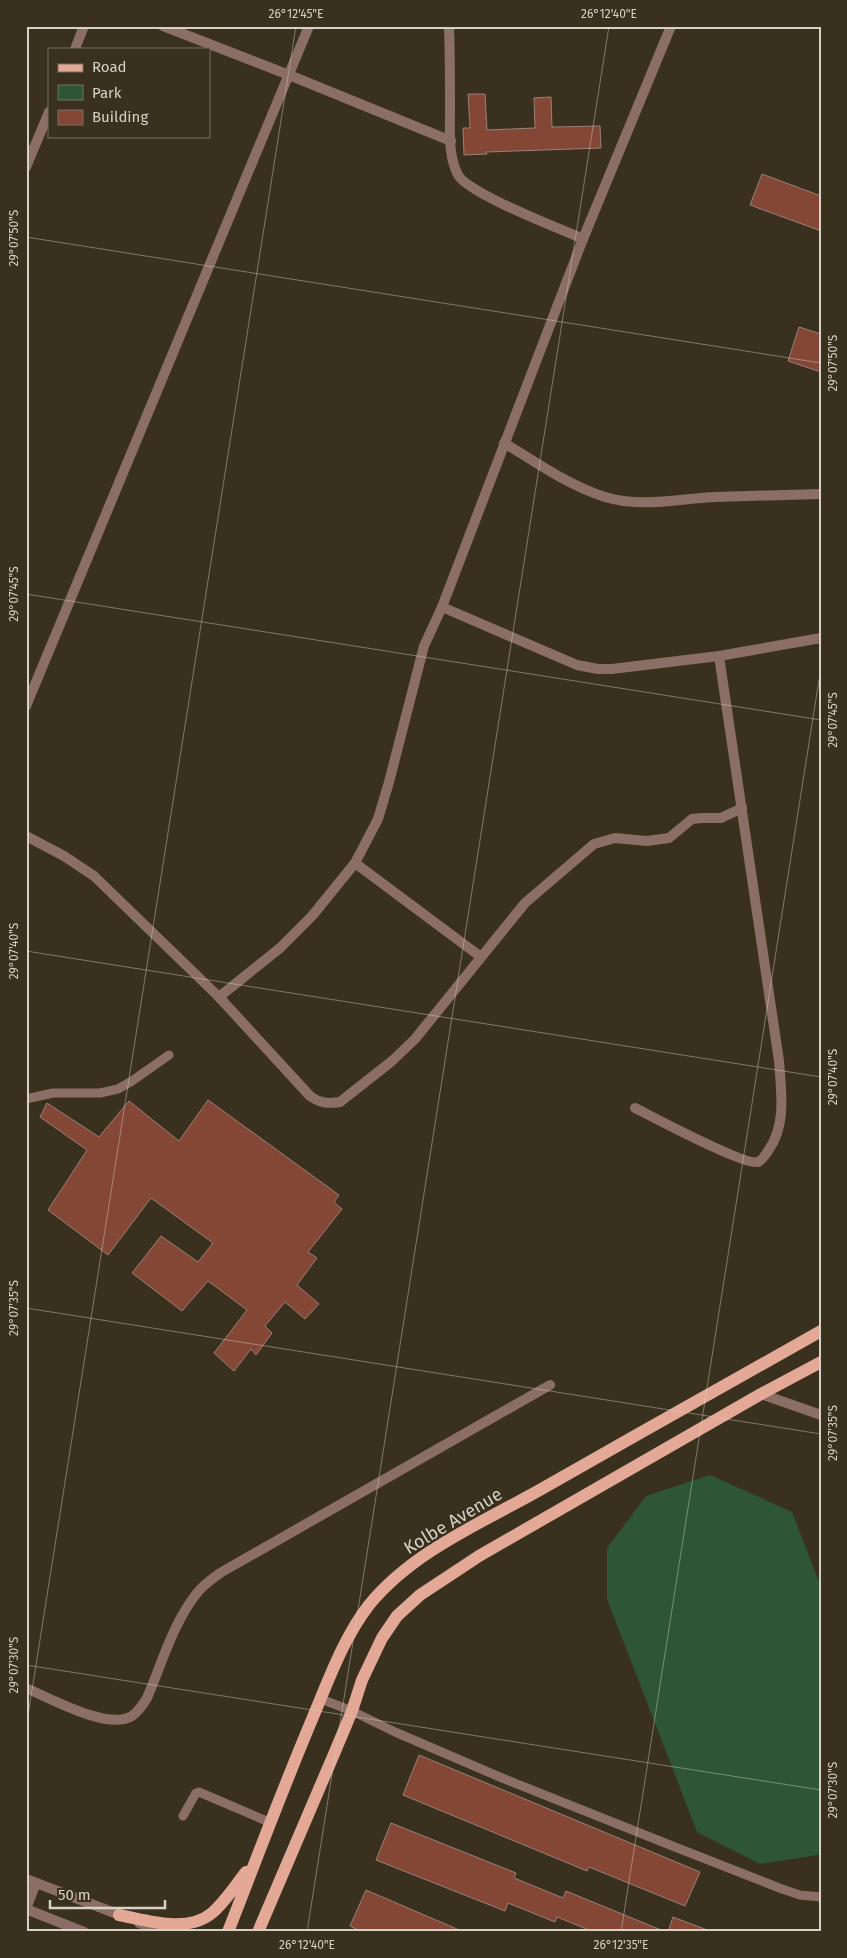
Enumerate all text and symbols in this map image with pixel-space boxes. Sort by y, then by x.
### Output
text: 26°12'45"E [269,7,323,21]
text: 26°12'40"E [581,7,637,21]
legend [48,48,210,138]
text: Road [92,58,127,76]
text: Park [92,84,122,102]
text: Building [92,108,148,126]
text: 29°07'50"S [7,209,21,266]
text: 29°07'50"S [826,334,840,391]
text: 29°07'45"S [7,566,21,622]
text: 29°07'45"S [826,692,840,748]
text: 29°07'40"S [7,922,21,979]
text: 29°07'40"S [826,1048,840,1105]
text: 29°07'35"S [7,1280,21,1336]
text: 29°07'35"S [826,1405,840,1461]
street label: Kolbe Avenue [400,1483,506,1559]
text: 29°07'30"S [7,1636,21,1693]
text: 29°07'30"S [826,1761,840,1818]
scale bar [50,1878,165,1910]
text: 50 m [58,1886,91,1904]
text: 26°12'40"E [279,1938,335,1952]
text: 26°12'35"E [593,1938,649,1952]

